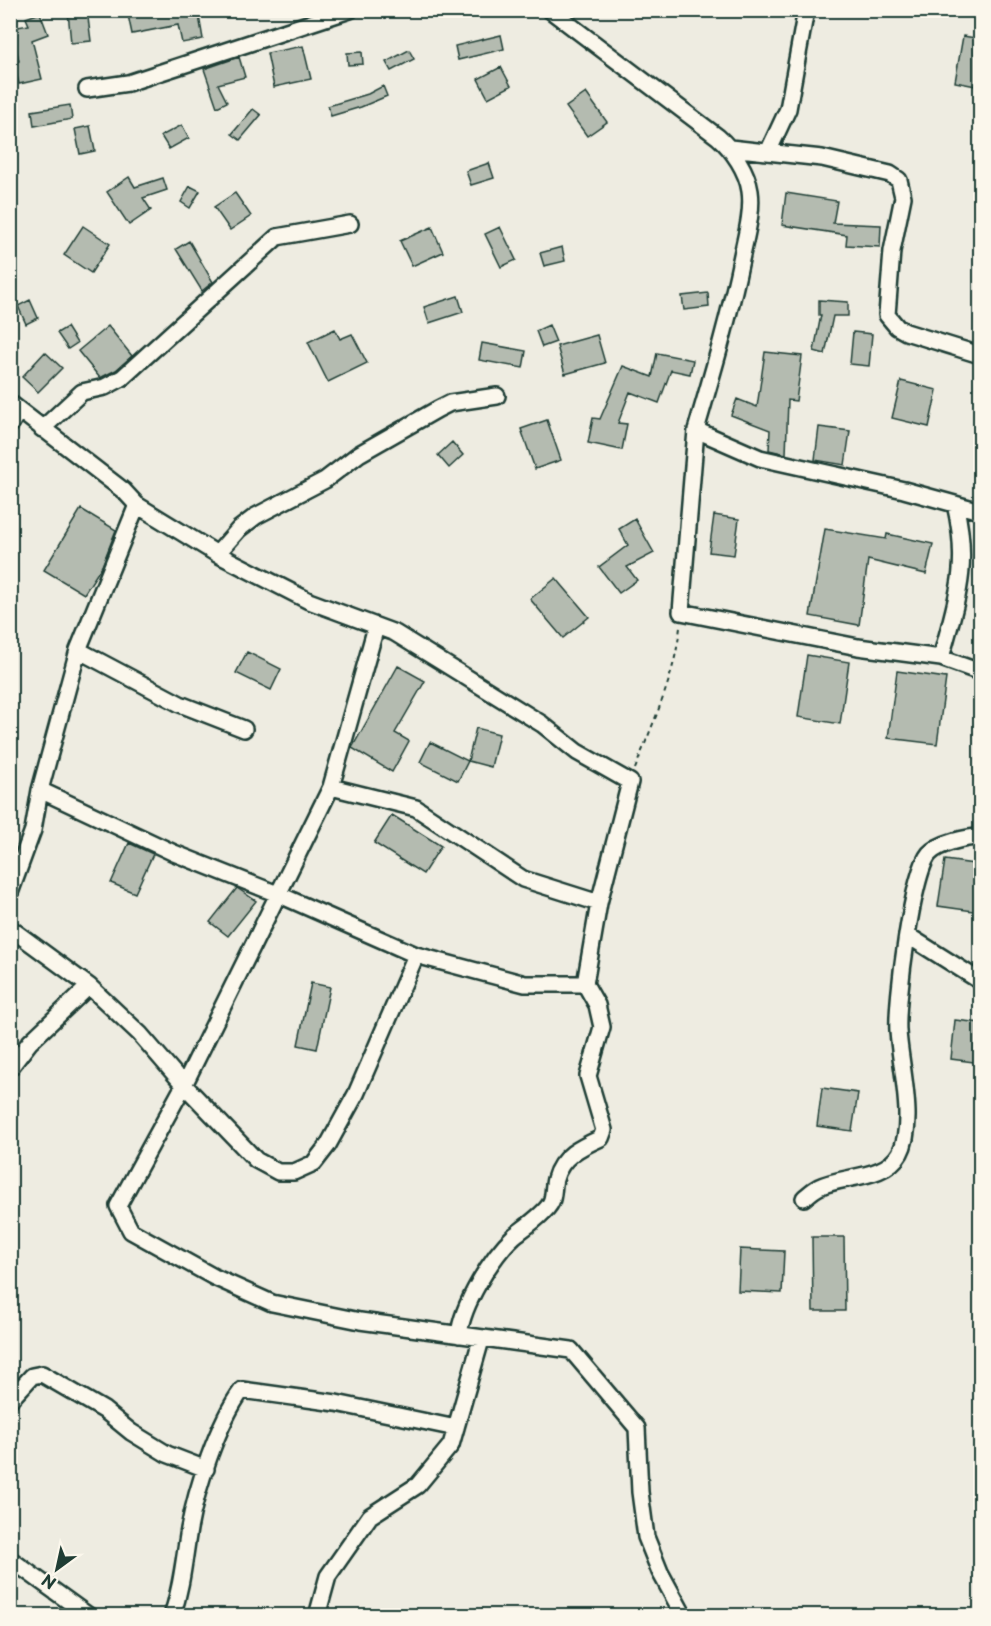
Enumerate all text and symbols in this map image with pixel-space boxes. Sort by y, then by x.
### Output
north arrow [27,1539,87,1599]
text: N [36,1569,60,1596]

